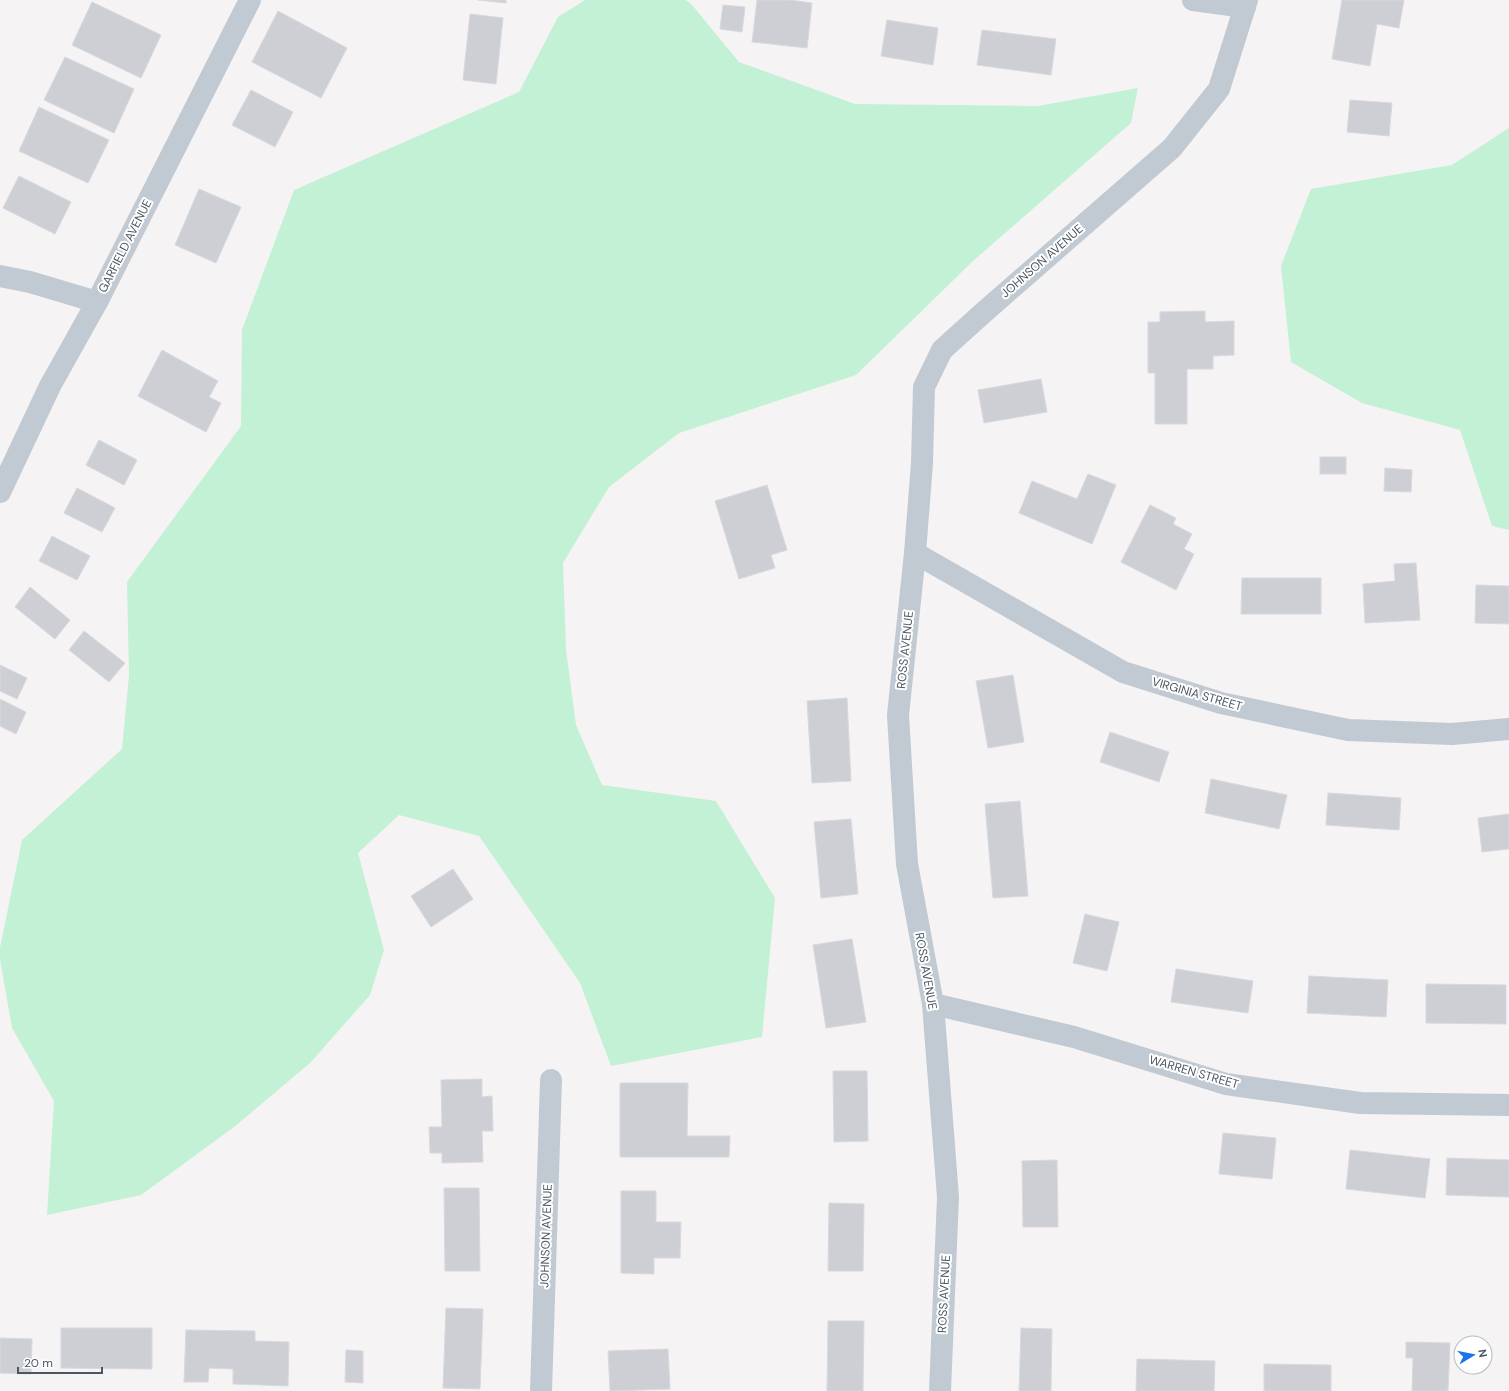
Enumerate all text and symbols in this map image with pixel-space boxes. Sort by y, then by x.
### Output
street label: GARFIELD AVENUE [95,197,155,295]
street label: JOHNSON AVENUE [997,221,1087,301]
street label: ROSS AVENUE [893,610,917,690]
street label: VIRGINIA STREET [1150,673,1244,715]
street label: ROSS AVENUE [911,931,941,1011]
street label: WARREN STREET [1147,1052,1241,1092]
street label: JOHNSON AVENUE [536,1184,556,1288]
street label: ROSS AVENUE [934,1254,954,1333]
north arrow [1453,1335,1493,1375]
text: N [1475,1348,1490,1358]
scale bar [18,1349,102,1375]
text: 20 m [24,1355,53,1371]

